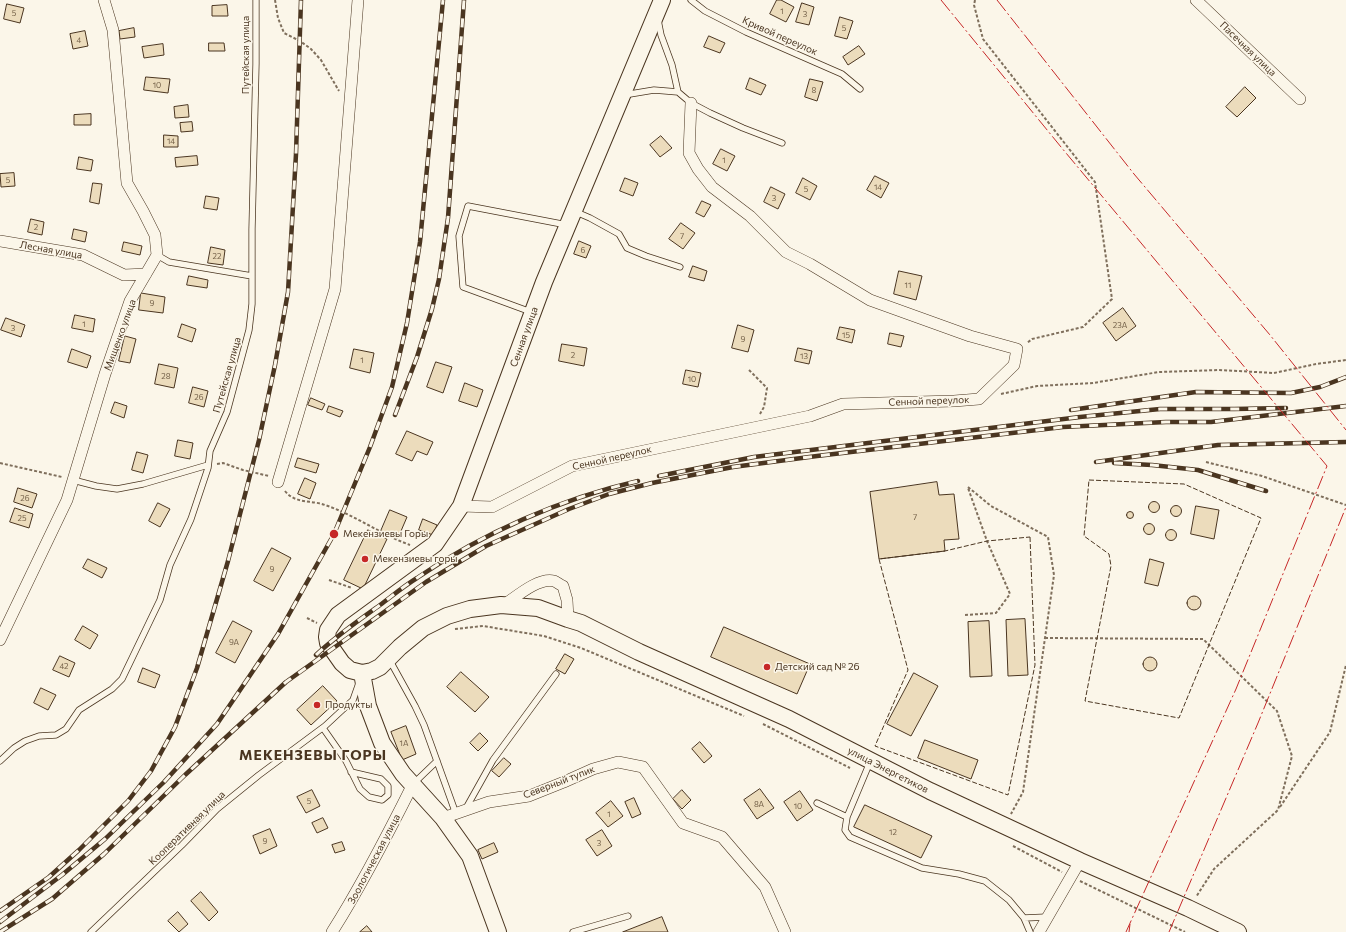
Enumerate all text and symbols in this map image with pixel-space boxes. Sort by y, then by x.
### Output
house number: 1 [780,6,784,16]
house number: 5 [12,8,16,18]
house number: 3 [803,9,807,19]
street label: Кривой переулок [741,14,819,58]
street label: Путейская улица [240,16,252,94]
street label: Пасечная улица [1217,19,1279,79]
house number: 5 [842,23,846,33]
house number: 4 [77,35,81,45]
house number: 10 [153,80,161,90]
house number: 8 [812,85,816,95]
house number: 14 [167,136,175,146]
house number: 1 [722,155,726,165]
house number: 5 [6,175,10,185]
house number: 14 [874,182,882,192]
house number: 5 [804,184,808,194]
house number: 3 [772,193,776,203]
house number: 2 [34,222,38,232]
house number: 7 [680,231,684,241]
street label: Лесная улица [19,239,83,261]
house number: 6 [581,245,585,255]
house number: 22 [213,251,221,261]
house number: 11 [905,280,911,290]
street label: Мищенко улица [102,298,138,372]
house number: 9 [150,298,154,308]
street label: Сенная улица [508,305,540,369]
house number: 1 [82,319,86,329]
house number: 23А [1113,320,1127,330]
house number: 3 [11,323,15,333]
house number: 15 [842,330,850,340]
house number: 9 [741,334,745,344]
street label: Путейская улица [210,336,244,414]
house number: 2 [571,350,575,360]
house number: 13 [800,351,808,361]
house number: 1 [360,355,364,365]
house number: 28 [161,371,171,381]
house number: 10 [688,374,696,384]
house number: 26 [194,392,204,402]
street label: Сенной переулок [888,394,970,408]
street label: Сенной переулок [571,443,653,473]
house number: 26 [20,493,30,503]
house number: 7 [913,512,917,522]
house number: 25 [17,513,27,523]
marker: Мекензиевы Горы [328,528,340,540]
place label: Мекензиевы Горы [343,528,428,540]
place label: Мекензиевы горы [373,553,458,565]
marker: Мекензиевы горы [360,554,370,564]
house number: 9 [270,564,274,574]
house number: 9А [229,637,239,647]
house number: 42 [59,661,69,671]
place label: Детский сад № 26 [775,661,860,673]
marker: Детский сад № 26 [762,662,772,672]
place label: Продукты [325,699,372,711]
marker: Продукты [312,700,322,710]
house number: 1А [400,738,408,748]
street label: улица Энергетиков [845,744,931,796]
district label: МЕКЕНЗЕВЫ ГОРЫ [239,747,387,763]
street label: Северный тупик [521,763,597,801]
street label: Кооперативная улица [146,788,228,868]
house number: 5 [307,796,311,806]
house number: 8А [754,799,764,809]
house number: 10 [794,801,802,811]
house number: 1 [607,809,611,819]
street label: Зоологическая улица [345,812,403,906]
house number: 12 [889,827,897,837]
house number: 9 [263,836,267,846]
house number: 3 [597,838,601,848]

